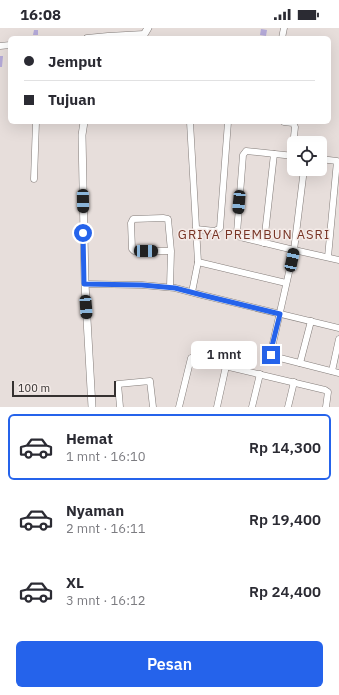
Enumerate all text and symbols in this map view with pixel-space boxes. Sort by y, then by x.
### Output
text: 16:08 [20,5,61,24]
text: Jemput [48,52,102,71]
text: Tujuan [48,90,96,109]
map controls [287,136,327,176]
button: locate [287,136,327,176]
car [77,189,89,213]
car [232,190,246,214]
route start [74,224,92,242]
district label: GRIYA PREMBUN ASRI [178,226,330,243]
car [134,245,158,257]
car [284,247,300,273]
car [79,295,93,319]
callout: 1 mnt [191,341,257,369]
text: 1 mnt [207,346,241,363]
route end [262,346,280,364]
scale bar [12,379,116,398]
text: 100 m [18,381,50,395]
icon: car [18,429,54,465]
text: Hemat [66,429,113,448]
text: Rp 14,300 [249,438,321,457]
text: 1 mnt · 16:10 [66,448,146,465]
icon: car [18,501,54,537]
text: Nyaman [66,501,124,520]
text: Rp 19,400 [249,510,321,529]
text: 2 mnt · 16:11 [66,520,146,537]
icon: car [18,573,54,609]
text: XL [66,573,84,592]
text: Rp 24,400 [249,582,321,601]
text: 3 mnt · 16:12 [66,592,146,609]
button: Pesan [16,641,323,687]

